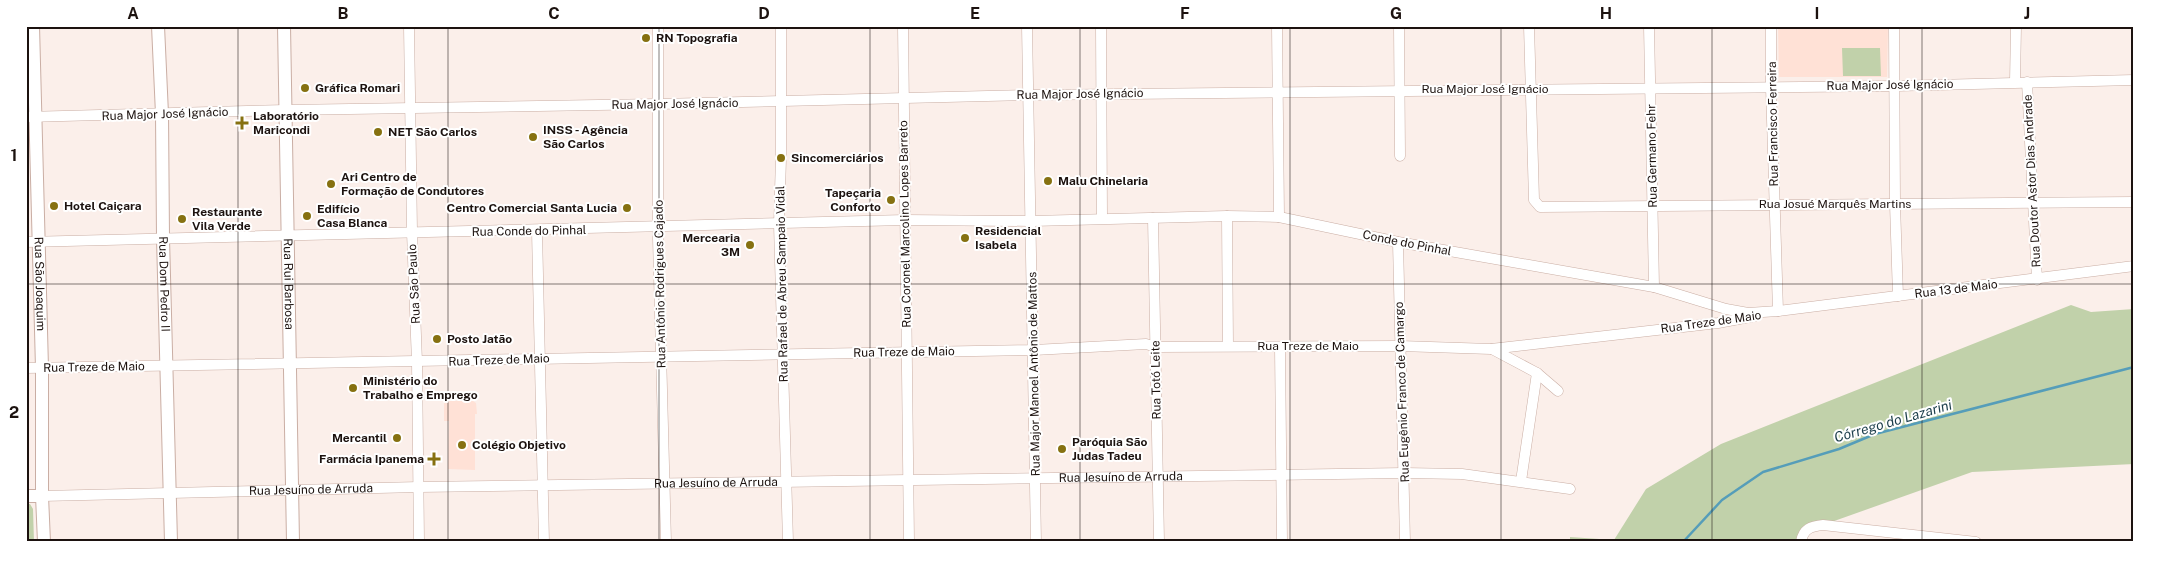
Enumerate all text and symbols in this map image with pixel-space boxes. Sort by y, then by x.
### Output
text: A [127,4,139,23]
text: B [338,4,349,23]
text: C [548,4,560,23]
text: D [758,4,770,23]
text: E [970,4,980,23]
text: F [1180,4,1190,23]
text: G [1390,4,1402,23]
text: H [1600,4,1612,23]
text: I [1815,4,1819,23]
text: J [2024,4,2030,23]
place label: RN Topografia [656,31,738,45]
marker: RN Topografia [640,32,652,44]
street label: Rua Francisco Ferreira [1765,61,1781,187]
street label: Rua Major José Ignácio [1826,77,1954,93]
place label: Gráfica Romari [315,81,400,95]
marker: Gráfica Romari [299,82,311,94]
street label: Rua Major José Ignácio [1422,82,1549,96]
street label: Rua Major José Ignácio [1016,86,1144,102]
street label: Rua Doutor Astor Dias Andrade [2020,94,2044,268]
street label: Rua Major José Ignácio [611,96,739,112]
street label: Rua Germano Fehr [1644,104,1660,208]
street label: Rua Major José Ignácio [101,105,229,123]
place label: Laboratório Maricondi [253,109,319,137]
marker: Laboratório Maricondi [235,116,249,130]
street label: Rua Coronel Marcolino Lopes Barreto [896,120,914,328]
place label: INSS - Agência São Carlos [543,123,628,151]
place label: NET São Carlos [388,125,477,139]
marker: NET São Carlos [372,126,384,138]
marker: INSS - Agência São Carlos [527,131,539,143]
text: 1 [11,146,17,165]
place label: Sincomerciários [791,151,884,165]
marker: Sincomerciários [775,152,787,164]
place label: Ari Centro de Formação de Condutores [341,170,484,198]
place label: Malu Chinelaria [1058,174,1148,188]
marker: Malu Chinelaria [1042,175,1054,187]
marker: Ari Centro de Formação de Condutores [325,178,337,190]
street label: Rua Rafael de Abreu Sampaio Vidal [773,185,791,383]
place label: Tapeçaria Conforto [825,186,881,214]
marker: Tapeçaria Conforto [885,194,897,206]
street label: Rua Josué Marquês Martins [1759,197,1911,211]
place label: Hotel Caiçara [64,199,142,213]
street label: Rua Antônio Rodrigues Cajado [652,199,668,368]
marker: Hotel Caiçara [48,200,60,212]
place label: Centro Comercial Santa Lucia [447,201,617,215]
place label: Edifício Casa Blanca [317,202,388,230]
marker: Centro Comercial Santa Lucia [621,202,633,214]
place label: Restaurante Vila Verde [192,205,263,233]
marker: Edifício Casa Blanca [301,210,313,222]
marker: Restaurante Vila Verde [176,213,188,225]
street label: Rua Conde do Pinhal [472,223,587,239]
place label: Residencial Isabela [975,224,1041,252]
street label: Conde do Pinhal [1361,228,1453,259]
place label: Mercearia 3M [682,231,740,259]
marker: Residencial Isabela [959,232,971,244]
street label: Rua São Joaquim [32,236,48,331]
street label: Rua Dom Pedro II [156,236,172,332]
street label: Rua Rui Barbosa [281,238,296,330]
marker: Mercearia 3M [744,239,756,251]
street label: Rua São Paulo [405,243,423,324]
street label: Rua Major Manoel Antônio de Mattos [1025,272,1043,476]
street label: Rua 13 de Maio [1914,277,1999,301]
street label: Rua Eugênio Franco de Camargo [1392,301,1412,483]
street label: Rua Treze de Maio [1660,308,1762,336]
place label: Posto Jatão [447,332,512,346]
marker: Posto Jatão [431,333,443,345]
street label: Rua Treze de Maio [1257,339,1359,353]
street label: Rua Totó Leite [1148,340,1164,420]
street label: Rua Treze de Maio [853,344,955,360]
street label: Rua Treze de Maio [448,351,550,369]
street label: Rua Treze de Maio [43,359,145,375]
place label: Ministério do Trabalho e Emprego [363,374,478,402]
marker: Ministério do Trabalho e Emprego [347,382,359,394]
water label: Córrego do Lazarini [1832,396,1954,445]
text: 2 [9,403,19,422]
place label: Mercantil [332,431,387,445]
marker: Mercantil [391,432,403,444]
place label: Paróquia São Judas Tadeu [1072,435,1147,463]
place label: Colégio Objetivo [472,438,566,452]
marker: Colégio Objetivo [456,439,468,451]
marker: Paróquia São Judas Tadeu [1056,443,1068,455]
place label: Farmácia Ipanema [319,452,424,466]
marker: Farmácia Ipanema [428,453,440,465]
street label: Rua Jesuíno de Arruda [1059,469,1183,485]
street label: Rua Jesuíno de Arruda [654,475,778,491]
street label: Rua Jesuíno de Arruda [249,481,373,498]

